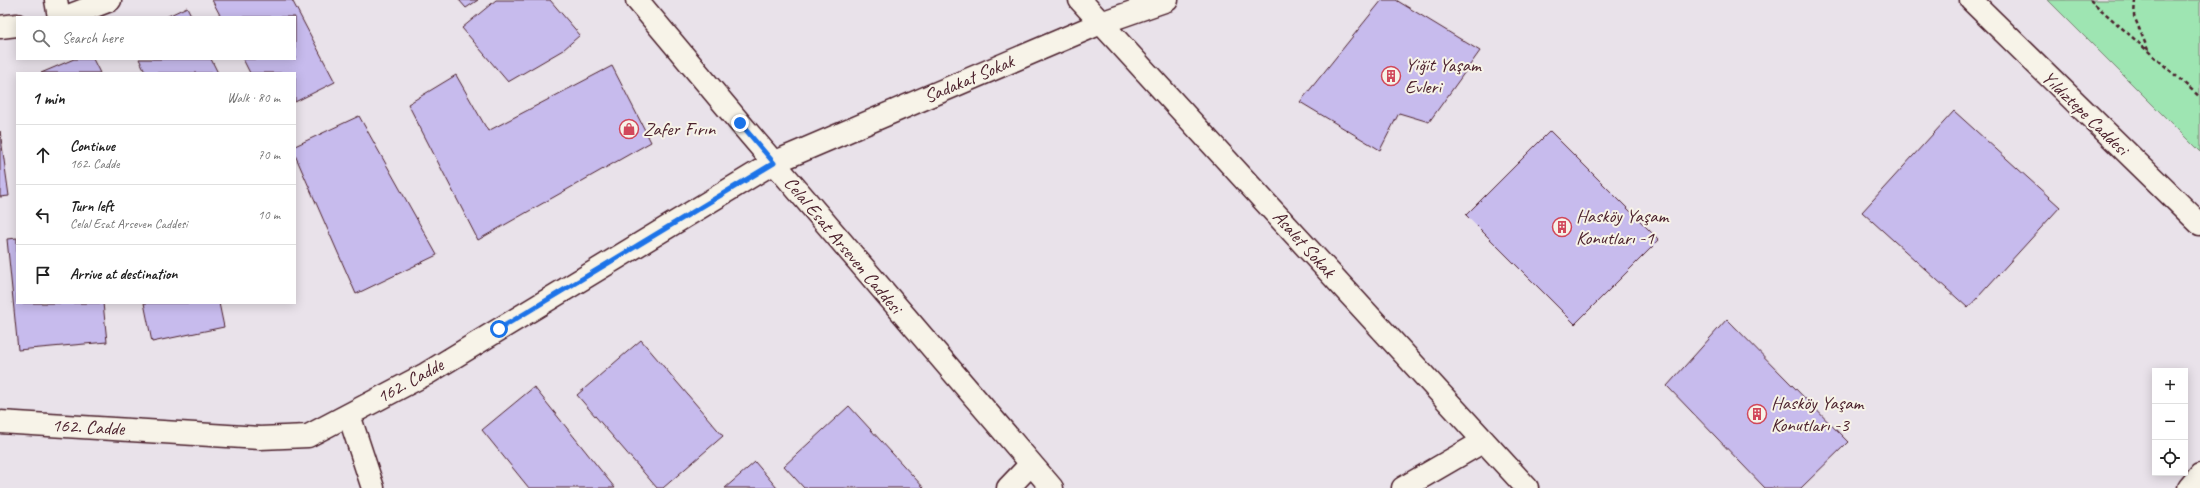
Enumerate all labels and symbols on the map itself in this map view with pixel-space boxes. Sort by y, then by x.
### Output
street label: Sadakat Sokak [920,49,1019,109]
place label: Yiğit Yaşam Evleri [1405,53,1483,99]
building icon: Yiğit Yaşam Evleri [1380,65,1402,87]
street label: Yıldıztepe Caddesi [2036,66,2135,162]
route end [731,114,749,132]
place label: Zafer Fırın [643,117,716,141]
shop icon: Zafer Fırın [618,118,640,140]
street label: Celal Esat Arseven Caddesi [779,172,909,320]
place label: Hasköy Yaşam Konutları -1 [1576,204,1671,250]
street label: Asalet Sokak [1267,205,1341,283]
building icon: Hasköy Yaşam Konutları -1 [1551,216,1573,238]
route start [490,320,508,338]
street label: 162. Cadde [373,352,449,409]
place label: Hasköy Yaşam Konutları -3 [1771,391,1866,437]
building icon: Hasköy Yaşam Konutları -3 [1746,403,1768,425]
street label: 162. Cadde [51,413,127,441]

